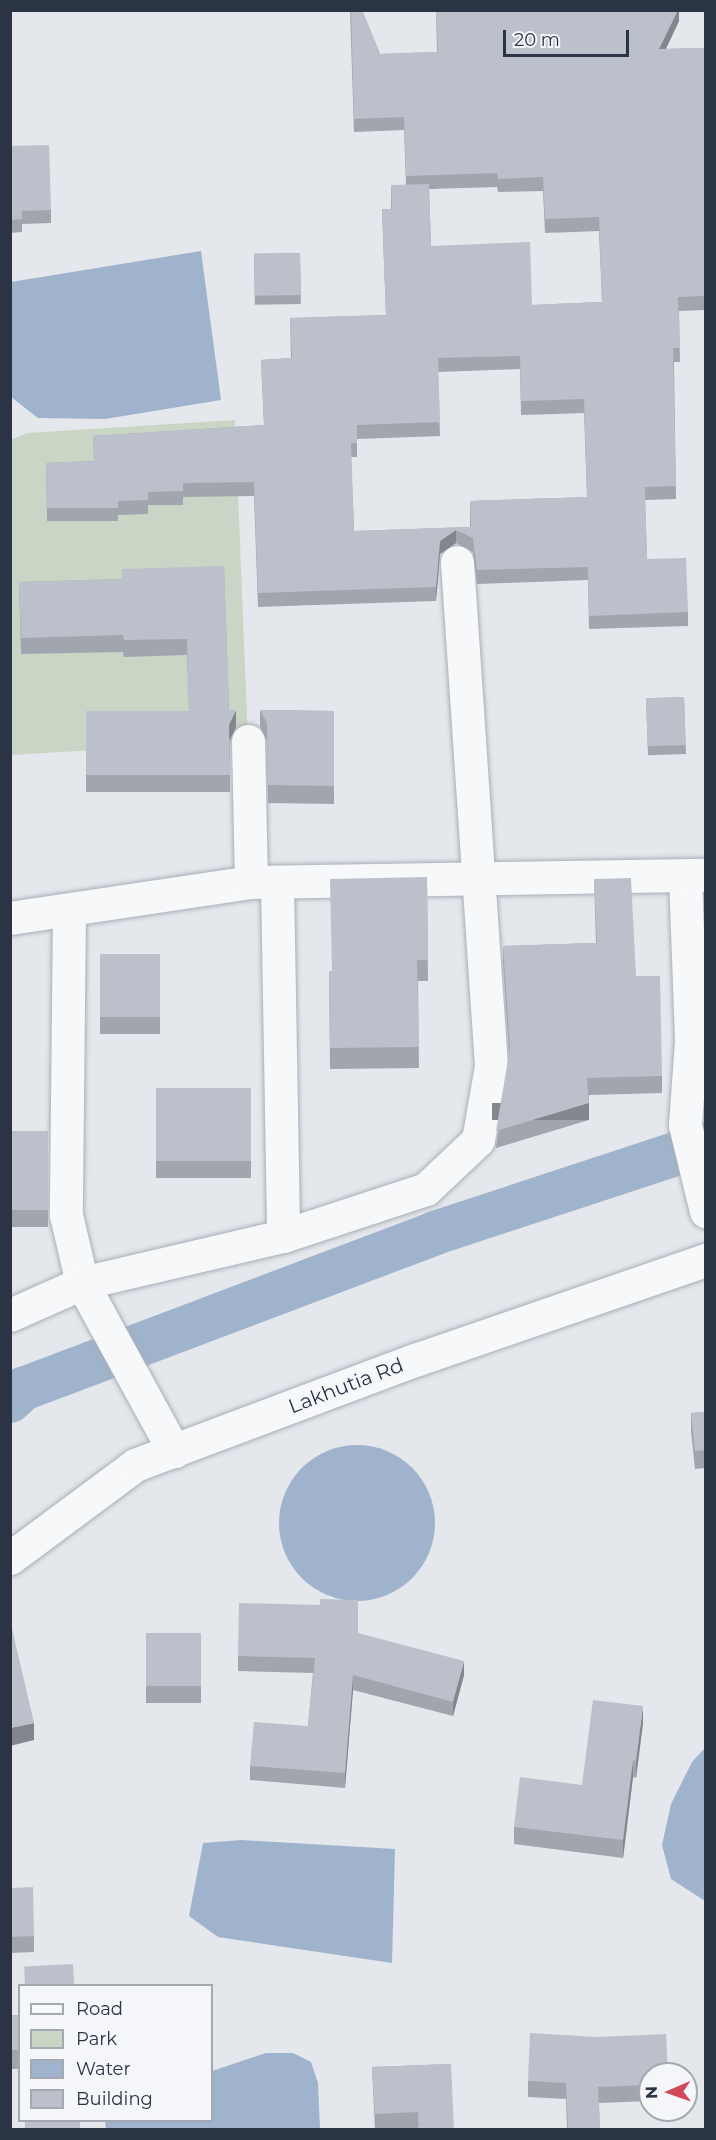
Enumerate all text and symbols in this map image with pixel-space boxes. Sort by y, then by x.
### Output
scale bar [506,18,632,56]
text: 20 m [514,29,560,51]
street label: Lakhutia Rd [285,1353,407,1419]
legend [18,1984,213,2122]
text: Road [76,1998,123,2020]
text: Park [76,2028,117,2050]
text: Water [76,2058,131,2080]
north arrow [638,2062,698,2122]
text: N [642,2086,661,2099]
text: Building [76,2088,153,2110]

